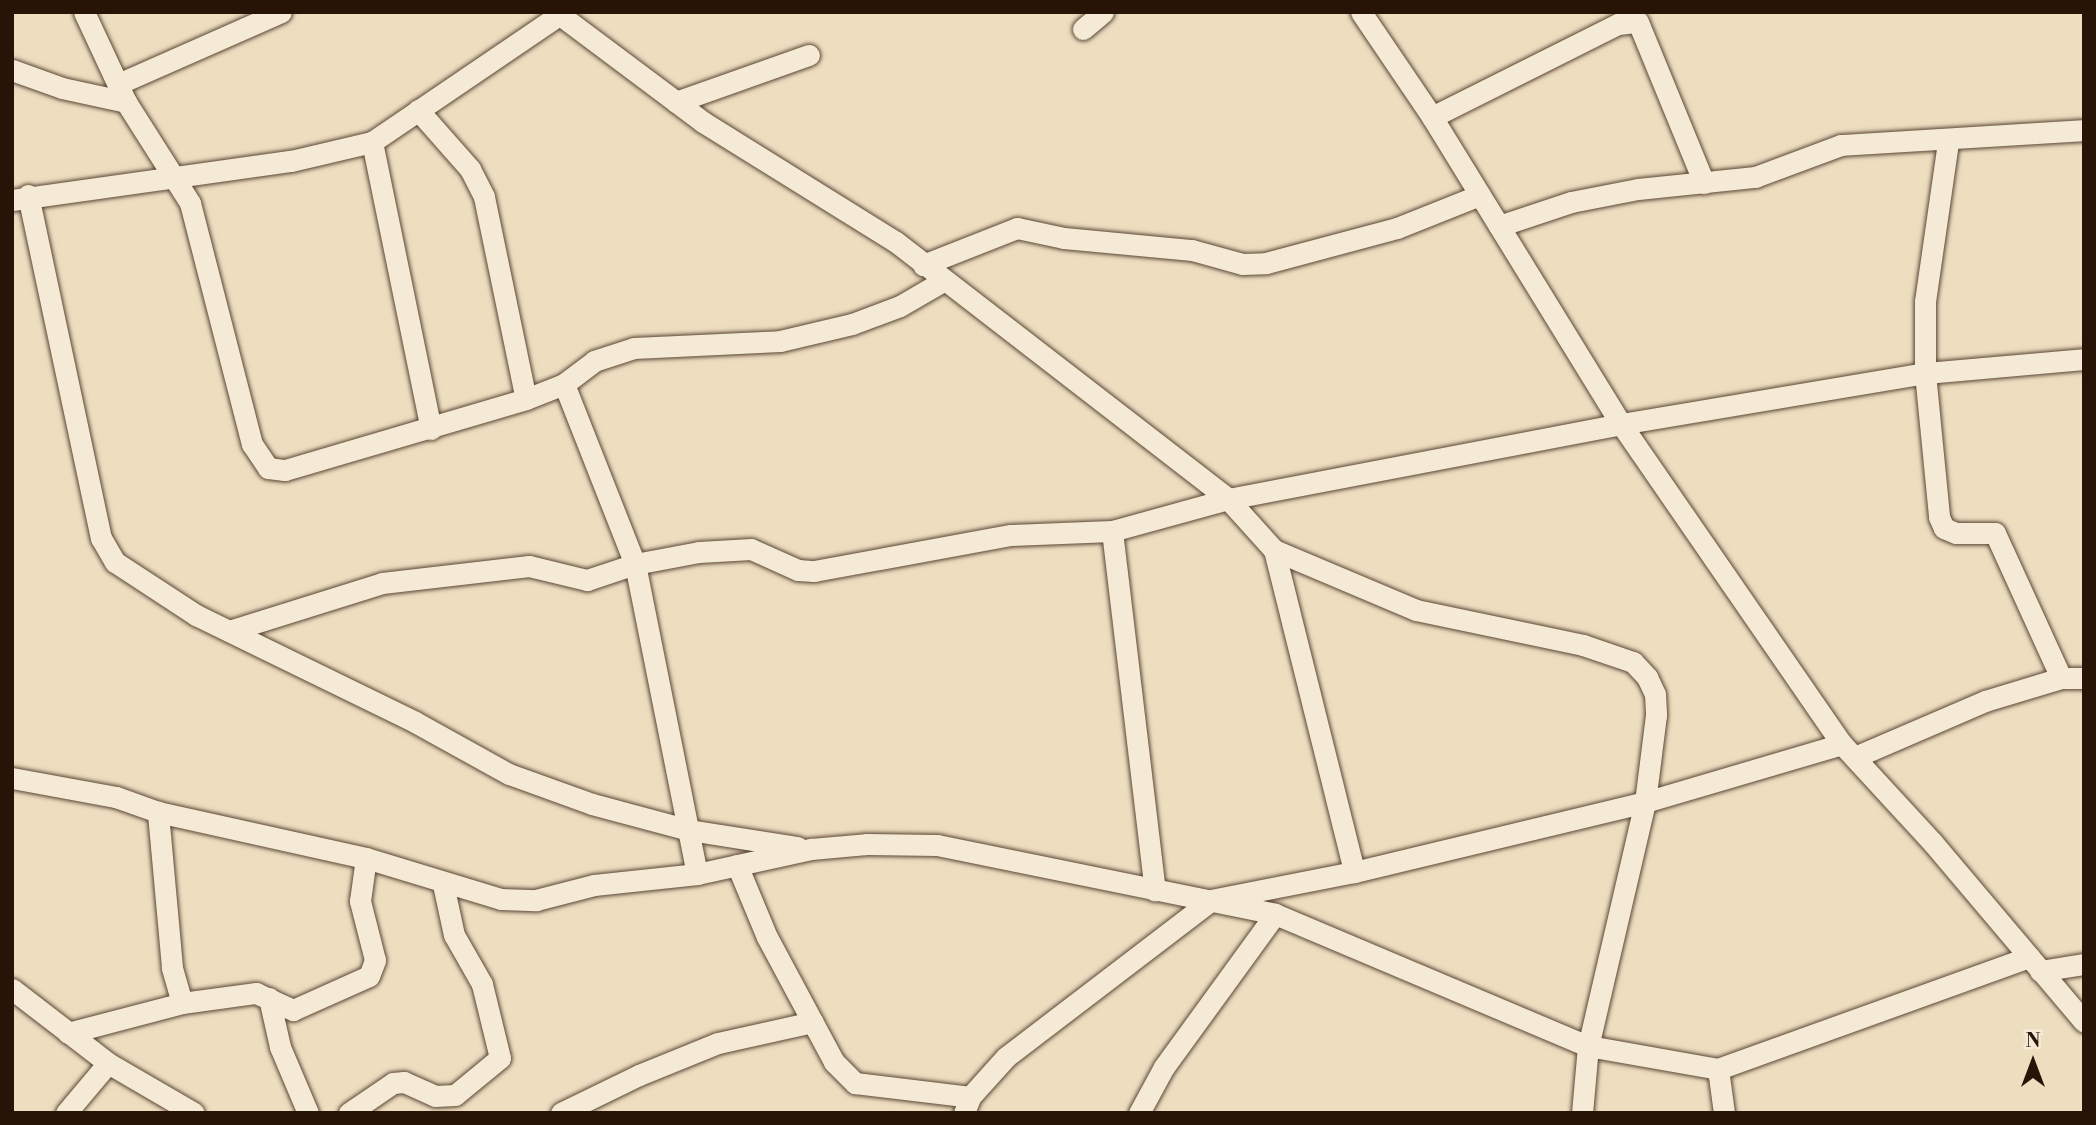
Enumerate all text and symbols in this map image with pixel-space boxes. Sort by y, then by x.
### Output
north arrow [1998,1027,2068,1097]
text: N [2025,1029,2041,1053]

